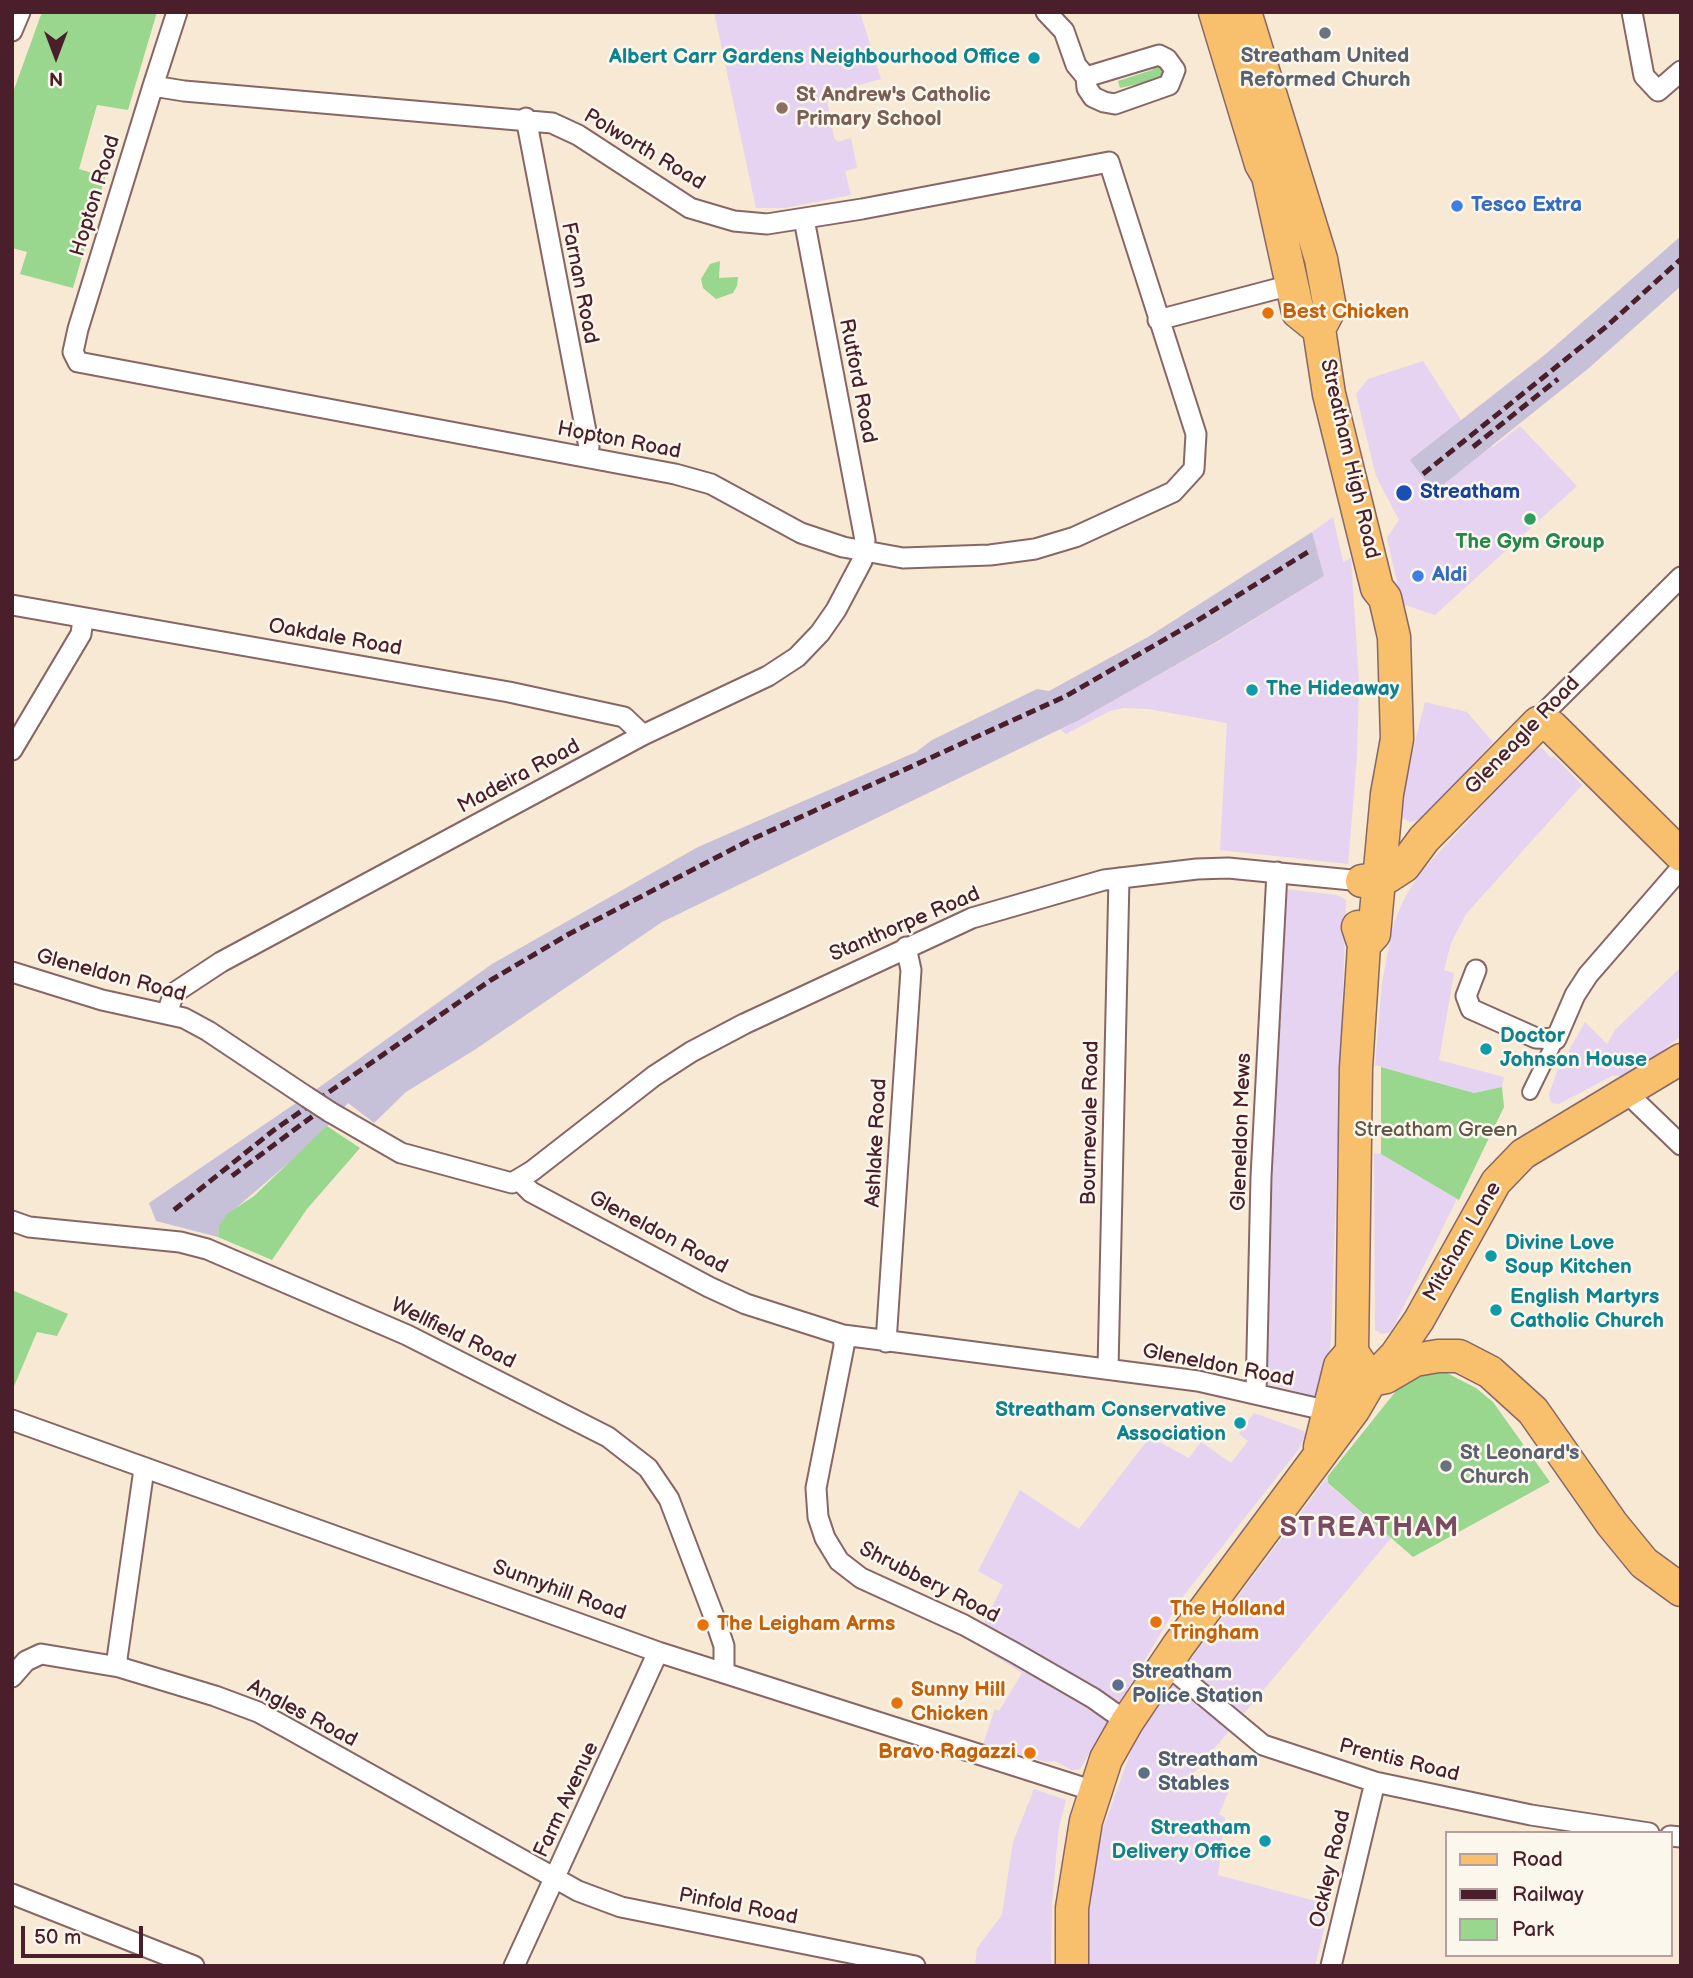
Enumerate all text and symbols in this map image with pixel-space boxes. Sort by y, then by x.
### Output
north arrow [21,21,91,91]
marker: Streatham United Reformed Church [1317,25,1333,41]
place label: Streatham United Reformed Church [1240,44,1410,94]
place label: Albert Carr Gardens Neighbourhood Office [609,45,1020,71]
marker: Albert Carr Gardens Neighbourhood Office [1026,50,1042,66]
text: N [49,66,63,89]
place label: St Andrew's Catholic Primary School [796,83,991,133]
marker: St Andrew's Catholic Primary School [774,100,790,116]
street label: Polworth Road [579,104,709,196]
street label: Hopton Road [66,132,126,260]
place label: Tesco Extra [1471,193,1582,219]
marker: Tesco Extra [1449,198,1465,214]
street label: Farnan Road [555,220,603,346]
place label: Best Chicken [1282,300,1409,326]
marker: Best Chicken [1260,305,1276,321]
street label: Rutford Road [833,317,881,445]
street label: Streatham High Road [1314,357,1384,561]
street label: Hopton Road [555,417,683,465]
place label: Streatham [1420,480,1520,506]
marker: Streatham [1394,483,1414,503]
marker: The Gym Group [1522,511,1538,527]
place label: The Gym Group [1456,530,1604,556]
place label: Aldi [1432,563,1468,589]
marker: Aldi [1410,568,1426,584]
street label: Oakdale Road [266,614,404,662]
street label: Gleneagle Road [1460,672,1586,800]
place label: The Hideaway [1266,677,1399,703]
marker: The Hideaway [1244,682,1260,698]
street label: Madeira Road [454,734,584,820]
street label: Stanthorpe Road [826,882,984,968]
street label: Gleneldon Road [33,944,189,1008]
place label: Doctor Johnson House [1500,1024,1647,1074]
street label: Bournevale Road [1077,1040,1105,1206]
marker: Doctor Johnson House [1478,1041,1494,1057]
street label: Gleneldon Mews [1227,1053,1257,1211]
street label: Ashlake Road [861,1078,893,1208]
park label: Streatham Green [1354,1118,1518,1144]
street label: Mitcham Lane [1419,1178,1507,1306]
street label: Gleneldon Road [584,1186,732,1280]
place label: Divine Love Soup Kitchen [1505,1231,1632,1281]
marker: Divine Love Soup Kitchen [1483,1248,1499,1264]
place label: English Martyrs Catholic Church [1510,1285,1664,1335]
street label: Wellfield Road [387,1293,519,1375]
marker: English Martyrs Catholic Church [1488,1302,1504,1318]
street label: Gleneldon Road [1140,1339,1296,1393]
place label: Streatham Conservative Association [995,1398,1226,1448]
marker: Streatham Conservative Association [1232,1415,1248,1431]
place label: St Leonard's Church [1460,1441,1579,1491]
marker: St Leonard's Church [1438,1458,1454,1474]
district label: STREATHAM [1281,1512,1459,1546]
street label: Shrubbery Road [855,1537,1003,1629]
street label: Sunnyhill Road [489,1555,629,1627]
place label: The Holland Tringham [1170,1597,1285,1647]
place label: The Leigham Arms [717,1612,895,1638]
marker: The Holland Tringham [1148,1614,1164,1630]
marker: The Leigham Arms [695,1617,711,1633]
place label: Streatham Police Station [1132,1660,1263,1710]
street label: Angles Road [243,1675,361,1753]
marker: Streatham Police Station [1110,1677,1126,1693]
place label: Sunny Hill Chicken [911,1678,1005,1728]
marker: Sunny Hill Chicken [889,1695,905,1711]
street label: Prentis Road [1336,1734,1462,1788]
street label: Farm Avenue [529,1738,605,1862]
place label: Bravo Ragazzi [878,1740,1016,1766]
marker: Bravo Ragazzi [1022,1745,1038,1761]
place label: Streatham Stables [1158,1748,1258,1798]
marker: Streatham Stables [1136,1765,1152,1781]
street label: Ockley Road [1305,1808,1357,1930]
place label: Streatham Delivery Office [1111,1816,1251,1866]
legend [1444,1831,1672,1957]
marker: Streatham Delivery Office [1257,1833,1273,1849]
text: Road [1512,1847,1563,1872]
text: Railway [1512,1882,1584,1907]
street label: Pinfold Road [676,1883,800,1931]
scale bar [24,1912,147,1956]
text: Park [1512,1917,1554,1942]
text: 50 m [34,1925,81,1950]

